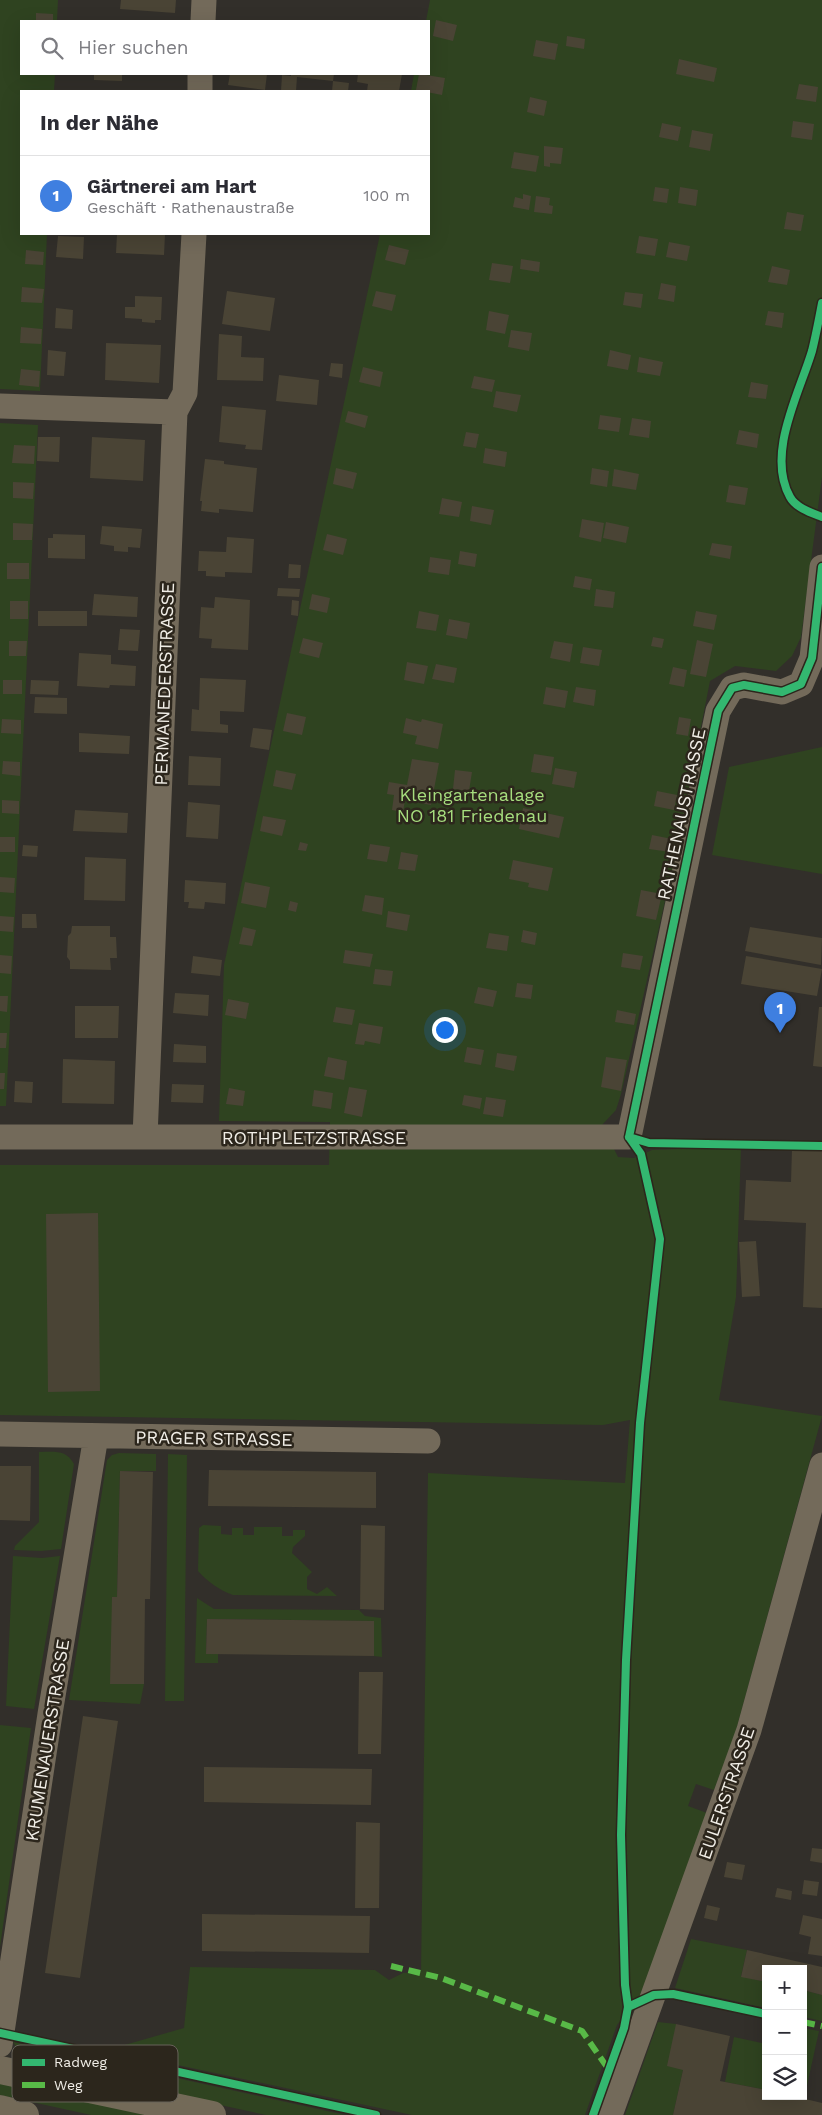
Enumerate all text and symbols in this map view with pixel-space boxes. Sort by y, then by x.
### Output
search box [20,20,430,75]
icon: search [38,34,66,62]
text: Hier suchen [78,36,189,59]
text: In der Nähe [40,110,159,135]
text: Gärtnerei am Hart [87,175,256,198]
text: 1 [53,186,59,205]
text: 100 m [363,186,410,205]
text: Geschäft · Rathenaustraße [87,198,294,217]
street label: PERMANEDERSTRASSE [150,582,178,786]
street label: RATHENAUSTRASSE [652,726,710,902]
park label: Kleingartenalage NO 181 Friedenau [397,784,547,826]
pin: 1 [764,992,796,1033]
your location [432,1017,458,1043]
street label: ROTHPLETZSTRASSE [222,1127,406,1148]
street label: PRAGER STRASSE [135,1426,293,1450]
street label: KRUMENAUERSTRASSE [21,1637,73,1843]
street label: EULERSTRASSE [694,1724,758,1862]
map controls [762,1965,807,2100]
button: + [762,1965,807,2010]
button: − [762,2010,807,2055]
legend [12,2045,178,2102]
text: Radweg [54,2054,108,2070]
button: layers [762,2055,807,2100]
text: Weg [54,2077,83,2093]

